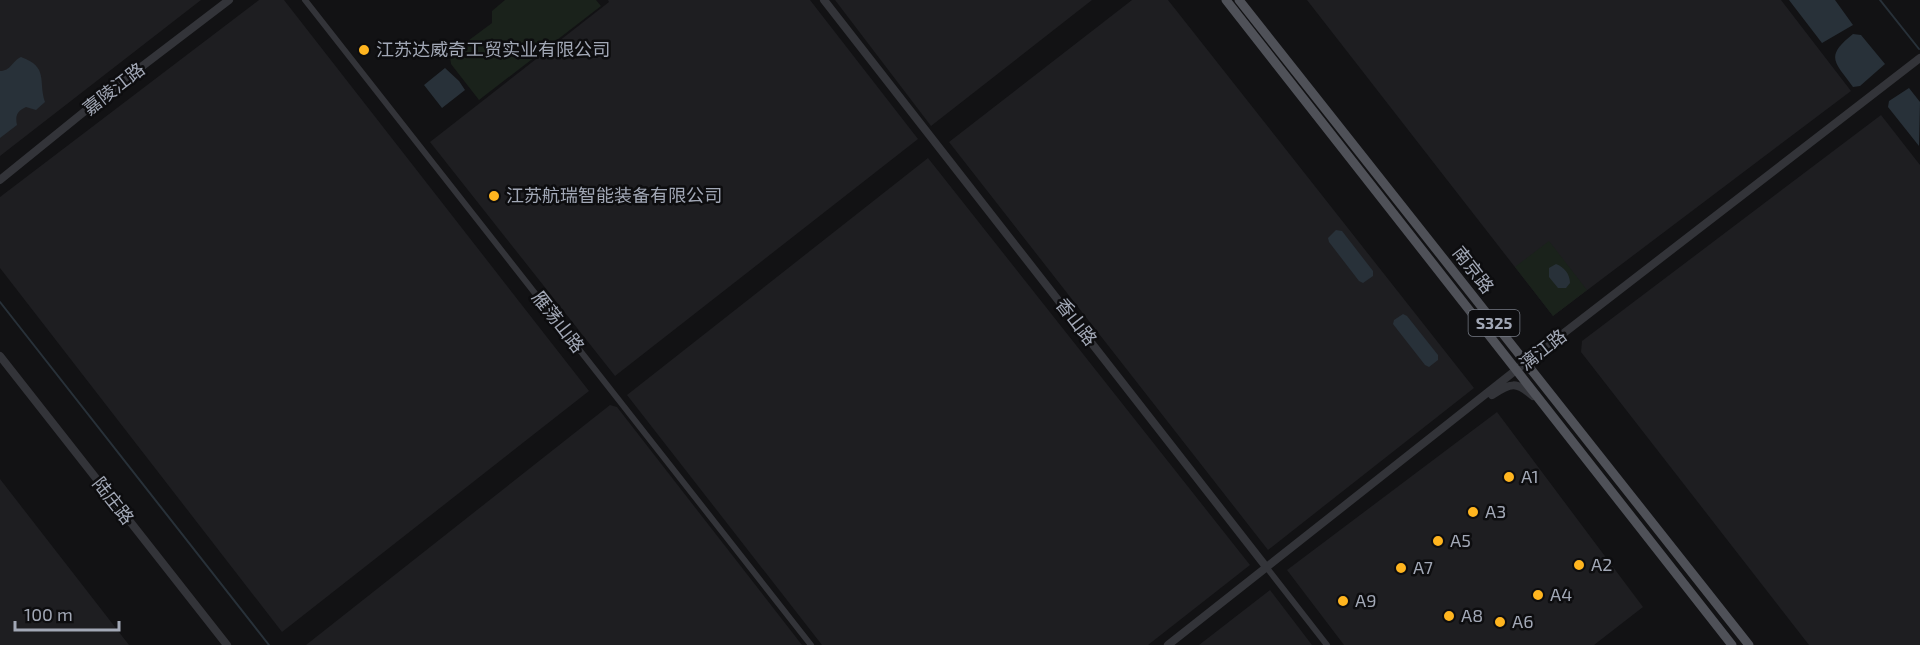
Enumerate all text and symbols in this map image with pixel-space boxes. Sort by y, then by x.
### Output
place label: 江苏达威奇工贸实业有限公司 [376,38,610,60]
marker: 江苏达威奇工贸实业有限公司 [357,43,371,57]
street label: 嘉陵江路 [78,57,149,119]
place label: 江苏航瑞智能装备有限公司 [506,184,722,206]
marker: 江苏航瑞智能装备有限公司 [487,189,501,203]
street label: 南京路 [1448,241,1499,297]
street label: 雁荡山路 [528,286,590,357]
street label: 香山路 [1051,293,1102,349]
road number: S325 [1468,310,1520,336]
street label: 漓江路 [1514,324,1570,375]
place label: A1 [1521,465,1539,487]
marker: A1 [1502,470,1516,484]
street label: 陆庄路 [88,472,139,528]
place label: A3 [1485,500,1506,522]
marker: A3 [1466,505,1480,519]
place label: A5 [1450,529,1471,551]
marker: A5 [1431,534,1445,548]
place label: A2 [1591,553,1612,575]
place label: A7 [1413,556,1433,578]
marker: A2 [1572,558,1586,572]
marker: A7 [1394,561,1408,575]
place label: A4 [1550,583,1572,605]
marker: A4 [1531,588,1545,602]
place label: A9 [1355,589,1377,611]
scale bar [15,594,118,632]
marker: A9 [1336,594,1350,608]
text: 100 m [24,603,73,625]
place label: A8 [1461,604,1483,626]
marker: A8 [1442,609,1456,623]
place label: A6 [1512,610,1534,632]
marker: A6 [1493,615,1507,629]

